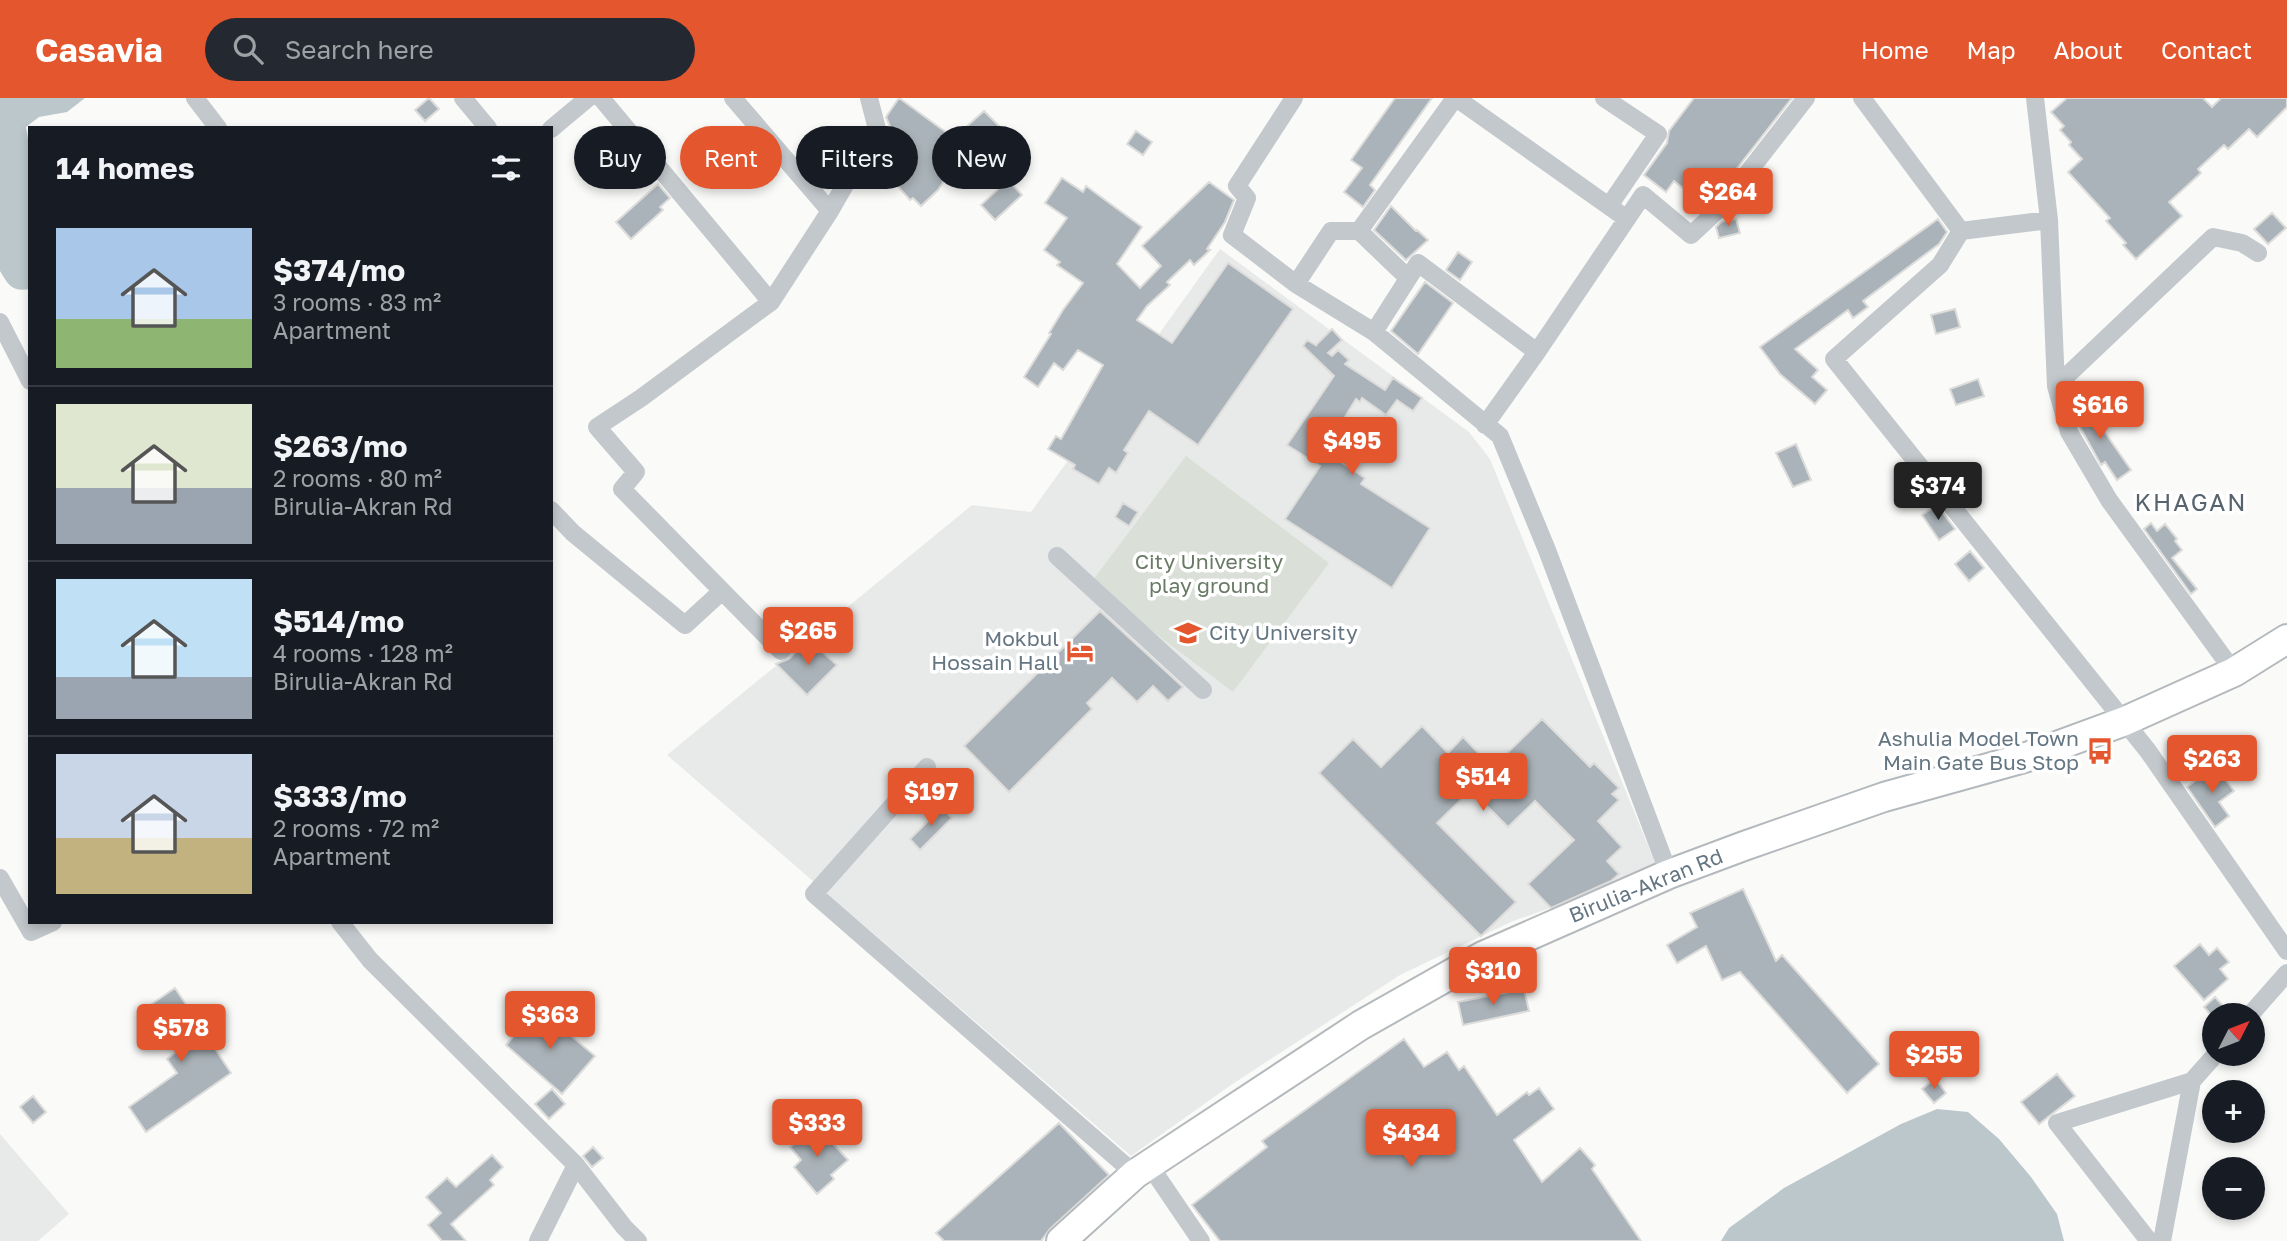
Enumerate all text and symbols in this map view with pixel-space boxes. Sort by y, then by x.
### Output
search box [205,18,695,81]
text: Casavia [35,30,163,69]
icon: search [229,30,267,68]
text: Search here [285,34,434,65]
text: Home [1861,35,1929,64]
text: Map [1967,35,2016,64]
text: About [2054,35,2123,64]
text: Contact [2161,35,2252,64]
chip: Buy [574,126,666,189]
chip: Rent [680,126,782,189]
chip: Filters [796,126,918,189]
chip: New [932,126,1031,189]
icon: filters [487,149,525,187]
text: 14 homes [56,150,195,186]
pin: $264 [1687,169,1769,228]
text: $264 [1699,177,1757,205]
text: $374/mo [273,252,405,288]
icon: home [112,256,196,340]
text: 3 rooms · 83 m² [273,288,441,316]
text: Apartment [273,316,391,344]
pin: $616 [2059,382,2141,441]
text: $616 [2072,390,2128,418]
pin: $495 [1311,418,1393,477]
text: $495 [1323,426,1381,454]
text: $263/mo [273,428,407,464]
icon: home [112,432,196,516]
pin: $374 [1897,462,1979,522]
text: 2 rooms · 80 m² [273,464,442,492]
text: $374 [1910,471,1966,499]
district label: KHAGAN [2134,487,2248,516]
text: Birulia-Akran Rd [273,492,452,520]
park label: City University play ground [1135,548,1284,598]
text: $514/mo [273,603,404,639]
icon: home [112,607,196,691]
pin: $265 [767,608,849,667]
text: $265 [779,616,837,644]
school or university icon: City University [1173,618,1203,648]
place label: City University [1209,619,1358,645]
place label: Mokbul Hossain Hall [931,625,1059,675]
hotel icon: Mokbul Hossain Hall [1065,636,1095,666]
text: 4 rooms · 128 m² [273,639,453,667]
text: Birulia-Akran Rd [273,667,452,695]
place label: Ashulia Model Town Main Gate Bus Stop [1878,725,2079,775]
bus stop icon: Ashulia Model Town Main Gate Bus Stop [2085,736,2115,766]
pin: $263 [2171,736,2253,795]
text: $263 [2183,744,2241,772]
pin: $514 [1442,754,1524,813]
text: $514 [1455,762,1511,790]
pin: $197 [890,768,972,828]
text: $197 [904,777,958,805]
text: $333/mo [273,778,407,814]
icon: home [112,782,196,866]
text: 2 rooms · 72 m² [273,814,439,842]
text: Apartment [273,842,391,870]
street label: Birulia-Akran Rd [1565,842,1726,928]
pin: $310 [1452,948,1534,1007]
text: $310 [1465,956,1521,984]
pin: $363 [509,992,591,1051]
text: $363 [521,1000,579,1028]
north arrow [2202,1003,2264,1066]
map controls [2202,1003,2265,1220]
pin: $578 [140,1004,222,1064]
text: $578 [153,1013,209,1041]
pin: $255 [1893,1032,1975,1091]
text: $255 [1905,1040,1963,1068]
button: + [2202,1080,2265,1143]
pin: $333 [776,1100,858,1159]
text: $333 [788,1108,846,1136]
pin: $434 [1370,1110,1452,1169]
text: $434 [1382,1118,1440,1146]
button: − [2202,1157,2265,1220]

